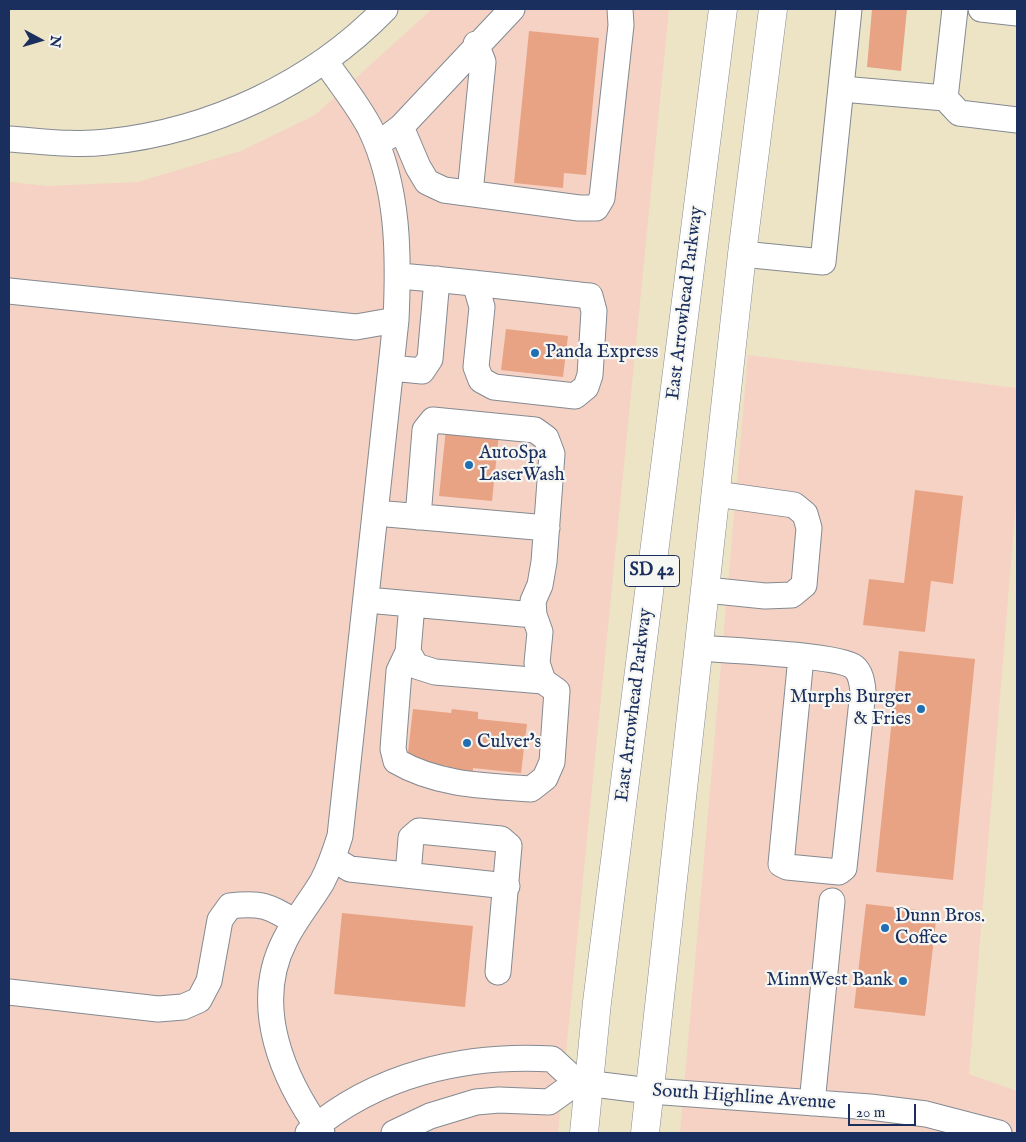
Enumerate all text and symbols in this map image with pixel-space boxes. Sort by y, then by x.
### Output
north arrow [15,15,65,65]
text: N [45,35,65,49]
street label: East Arrowhead Parkway [663,205,709,401]
place label: Panda Express [545,342,658,364]
marker: Panda Express [529,347,541,359]
place label: AutoSpa LaserWash [479,443,565,487]
marker: AutoSpa LaserWash [463,459,475,471]
road number: SD 42 [624,556,680,586]
street label: East Arrowhead Parkway [612,607,658,803]
place label: Murphs Burger & Fries [790,687,911,731]
marker: Murphs Burger & Fries [915,703,927,715]
place label: Culver's [477,732,541,754]
marker: Culver's [461,737,473,749]
place label: Dunn Bros. Coffee [895,906,985,950]
marker: Dunn Bros. Coffee [879,922,891,934]
place label: MinnWest Bank [766,970,893,992]
marker: MinnWest Bank [897,975,909,987]
street label: South Highline Avenue [652,1080,836,1116]
scale bar [851,1094,918,1126]
text: 20 m [856,1103,885,1122]

